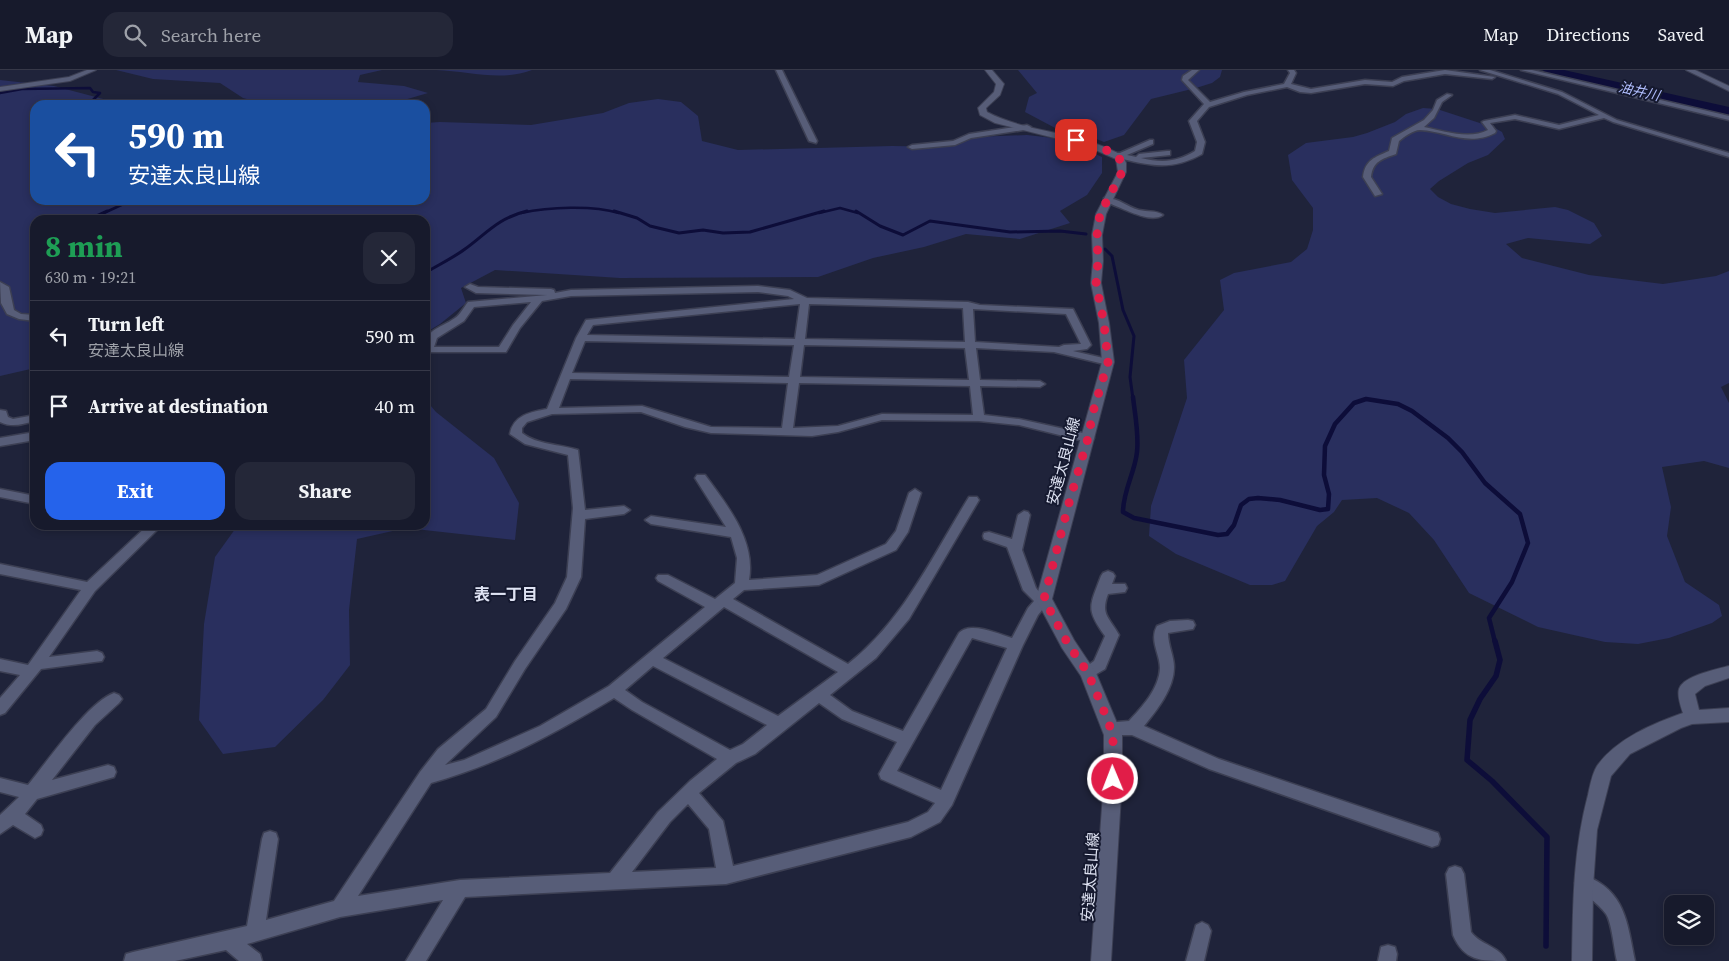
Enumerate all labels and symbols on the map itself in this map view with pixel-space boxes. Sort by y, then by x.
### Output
water label: 油井川 [1616,77,1664,106]
pin [1055,119,1097,161]
street label: 安達太良山線 [1041,415,1085,507]
district label: 表一丁目 [474,583,538,605]
position arrow [1086,752,1138,804]
street label: 安達太良山線 [1076,831,1104,923]

